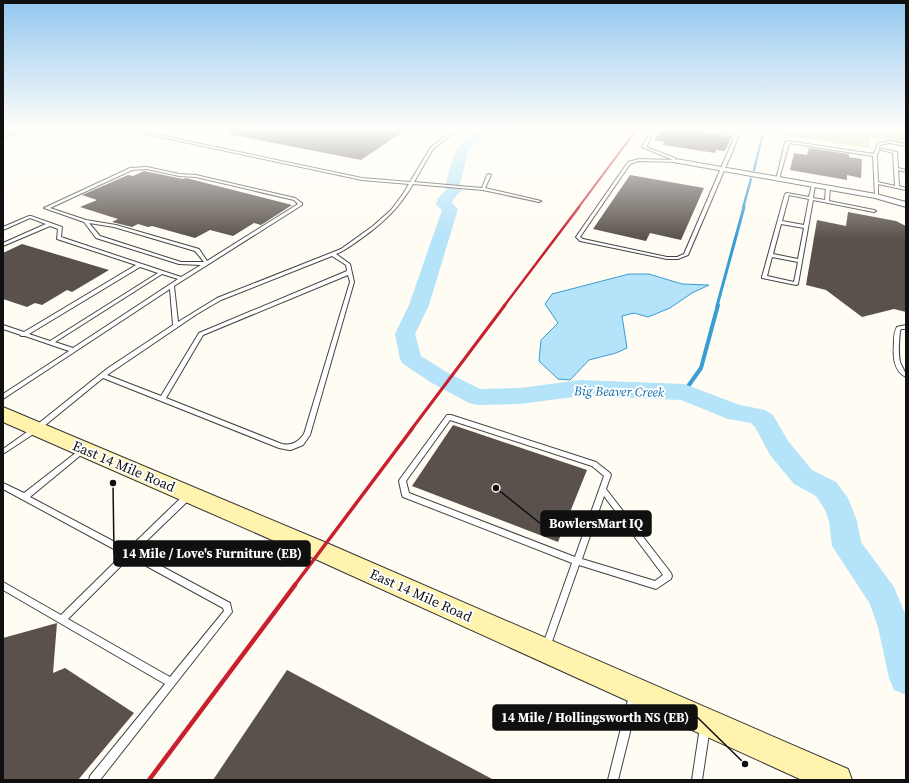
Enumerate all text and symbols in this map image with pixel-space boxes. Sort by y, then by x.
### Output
water label: Big Beaver Creek [573,382,665,401]
street label: East 14 Mile Road [70,435,179,497]
callout: BowlersMart IQ [541,511,651,536]
text: BowlersMart IQ [549,515,643,532]
callout: 14 Mile / Love's Furniture (EB) [114,541,310,566]
text: 14 Mile / Love's Furniture (EB) [122,545,302,562]
street label: East 14 Mile Road [367,564,475,626]
callout: 14 Mile / Hollingsworth NS (EB) [493,705,697,730]
text: 14 Mile / Hollingsworth NS (EB) [501,709,689,726]

